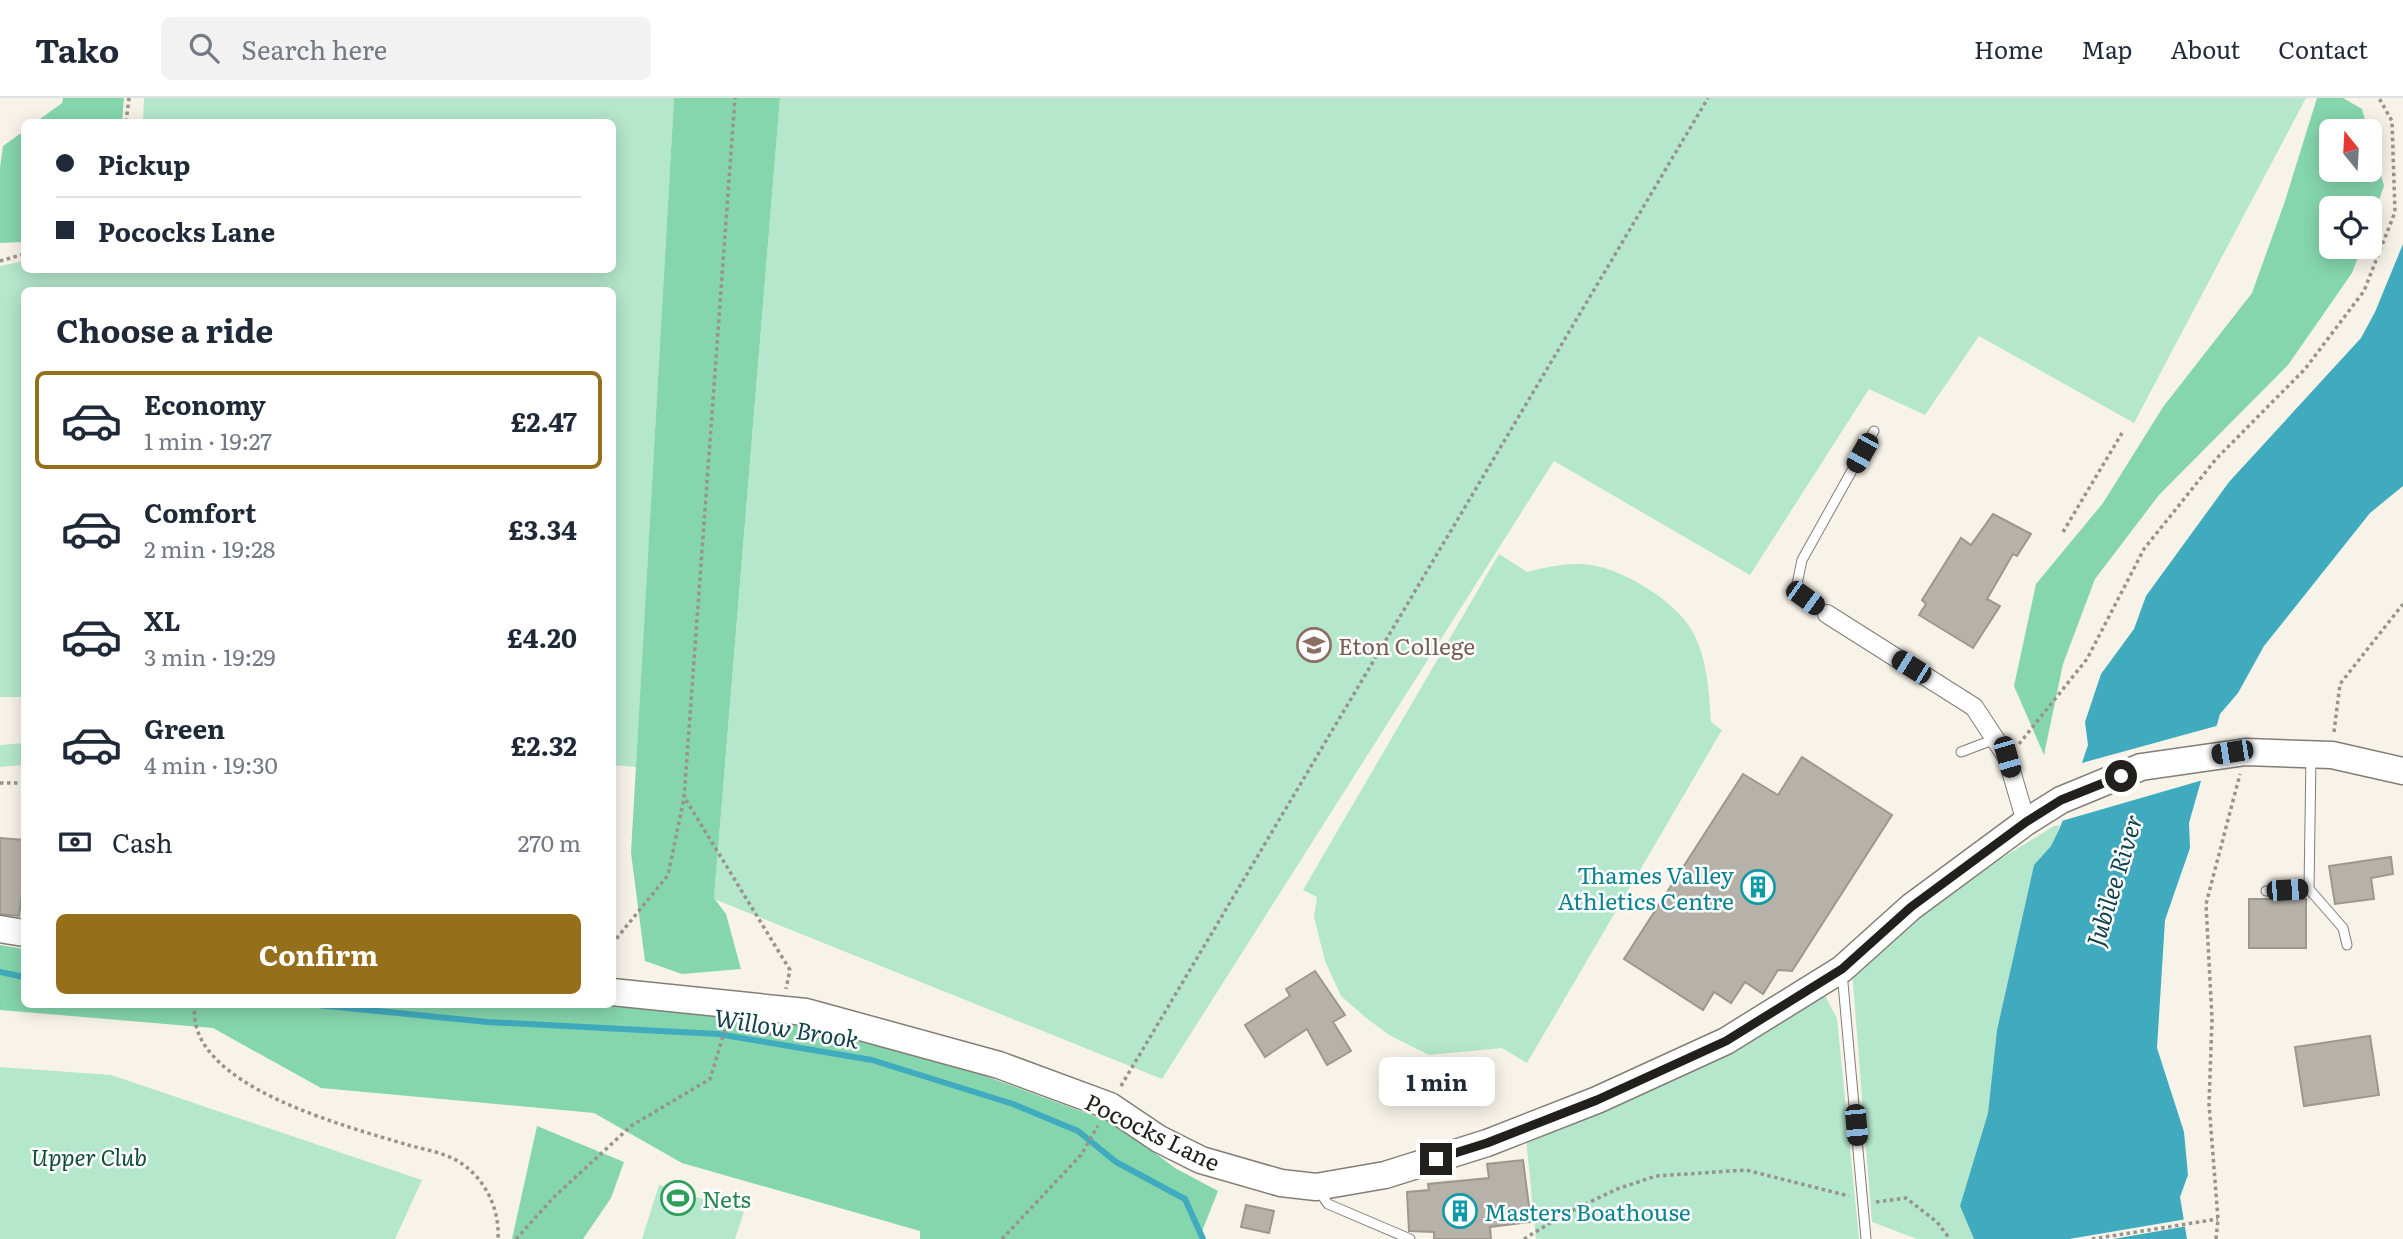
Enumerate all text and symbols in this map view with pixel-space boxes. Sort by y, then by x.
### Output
search box [161,17,651,80]
text: Tako [35,24,119,73]
icon: search [185,29,223,67]
text: Search here [241,29,387,68]
text: Home [1974,31,2043,66]
text: Map [2081,31,2132,66]
text: About [2170,31,2240,66]
text: Contact [2278,31,2368,66]
north arrow [2319,119,2382,182]
map controls [2319,119,2382,259]
text: Pickup [98,144,190,183]
button: locate [2319,196,2382,259]
text: Pococks Lane [98,211,275,250]
text: Choose a ride [56,305,273,353]
text: Economy [144,384,266,423]
icon: car [60,389,123,452]
text: £2.47 [511,401,577,440]
text: 1 min · 19:27 [144,423,272,457]
car [1843,430,1882,476]
text: Comfort [144,492,256,531]
icon: car [60,497,123,560]
text: £3.34 [508,509,577,548]
text: 2 min · 19:28 [144,531,275,565]
car [1782,577,1829,619]
text: XL [144,600,181,639]
icon: car [60,605,123,668]
text: £4.20 [507,617,577,656]
school or university icon: Eton College [1295,626,1333,664]
place label: Eton College [1338,628,1475,662]
text: 3 min · 19:29 [144,639,276,673]
car [1888,647,1935,687]
text: Green [144,708,225,747]
icon: car [60,713,123,776]
text: £2.32 [511,725,577,764]
car [1992,734,2023,780]
car [2210,738,2255,766]
text: 4 min · 19:30 [144,747,278,781]
route start [2105,760,2137,792]
water label: Jubilee River [2076,810,2150,950]
text: Cash [112,822,173,861]
icon: cash [56,823,94,861]
text: 270 m [518,825,581,859]
place label: Thames Valley Athletics Centre [1557,857,1735,917]
building icon: Thames Valley Athletics Centre [1739,868,1777,906]
car [2266,878,2309,902]
button: Confirm [56,914,581,994]
water label: Willow Brook [712,998,863,1056]
callout: 1 min [1378,1058,1494,1107]
text: 1 min [1406,1064,1468,1098]
street label: Pococks Lane [1080,1084,1226,1178]
car [1844,1103,1869,1147]
park label: Upper Club [31,1139,147,1173]
route end [1420,1143,1452,1175]
sports icon: Nets [659,1179,697,1217]
place label: Nets [702,1181,751,1215]
building icon: Masters Boathouse [1441,1192,1479,1230]
place label: Masters Boathouse [1484,1194,1691,1228]

